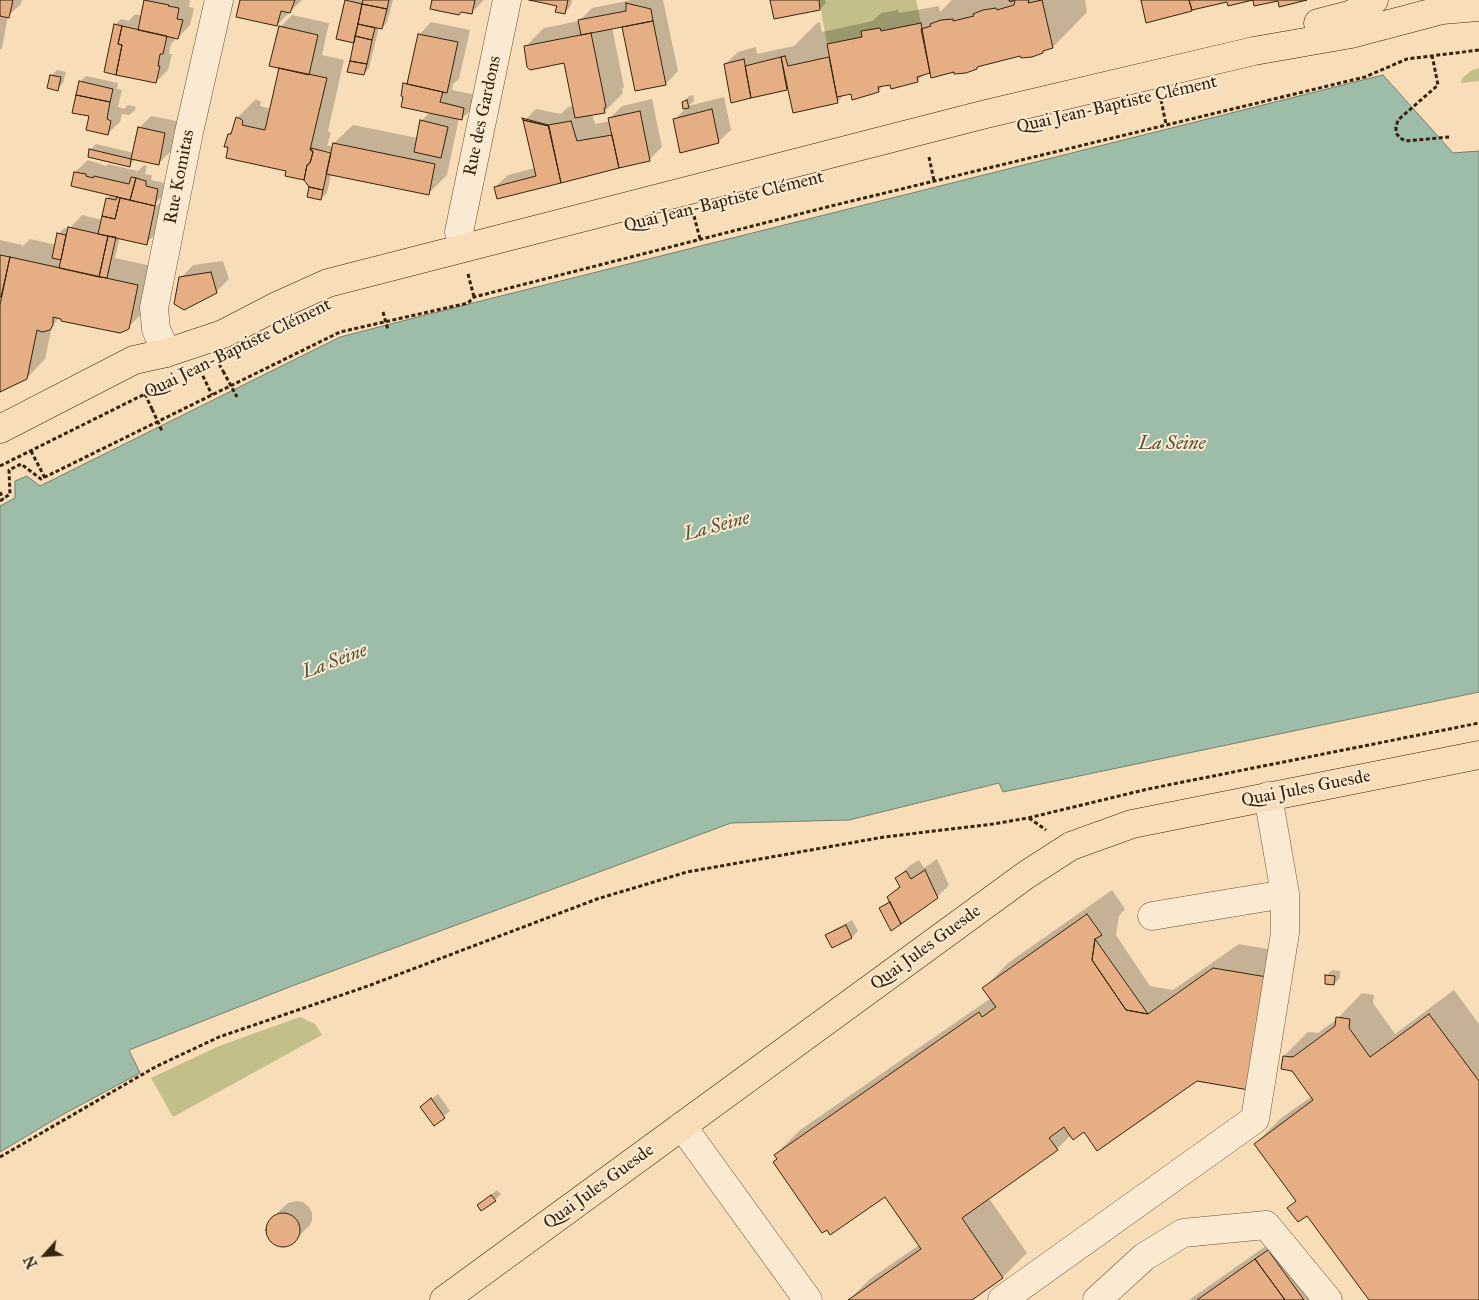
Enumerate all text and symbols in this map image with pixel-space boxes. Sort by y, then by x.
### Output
street label: Rue des Gardons [460,54,506,178]
street label: Quai Jean-Baptiste Clément [1015,71,1219,139]
street label: Rue Komitas [160,128,200,226]
street label: Quai Jean-Baptiste Clément [622,167,826,237]
street label: Quai Jean-Baptiste Clément [141,294,335,404]
water label: La Seine [1138,433,1206,455]
water label: La Seine [682,507,752,547]
water label: La Seine [300,640,370,684]
street label: Quai Jules Guesde [1239,766,1373,812]
street label: Quai Jules Guesde [867,901,985,995]
street label: Quai Jules Guesde [540,1140,658,1234]
north arrow [20,1230,70,1280]
text: N [21,1253,41,1271]

